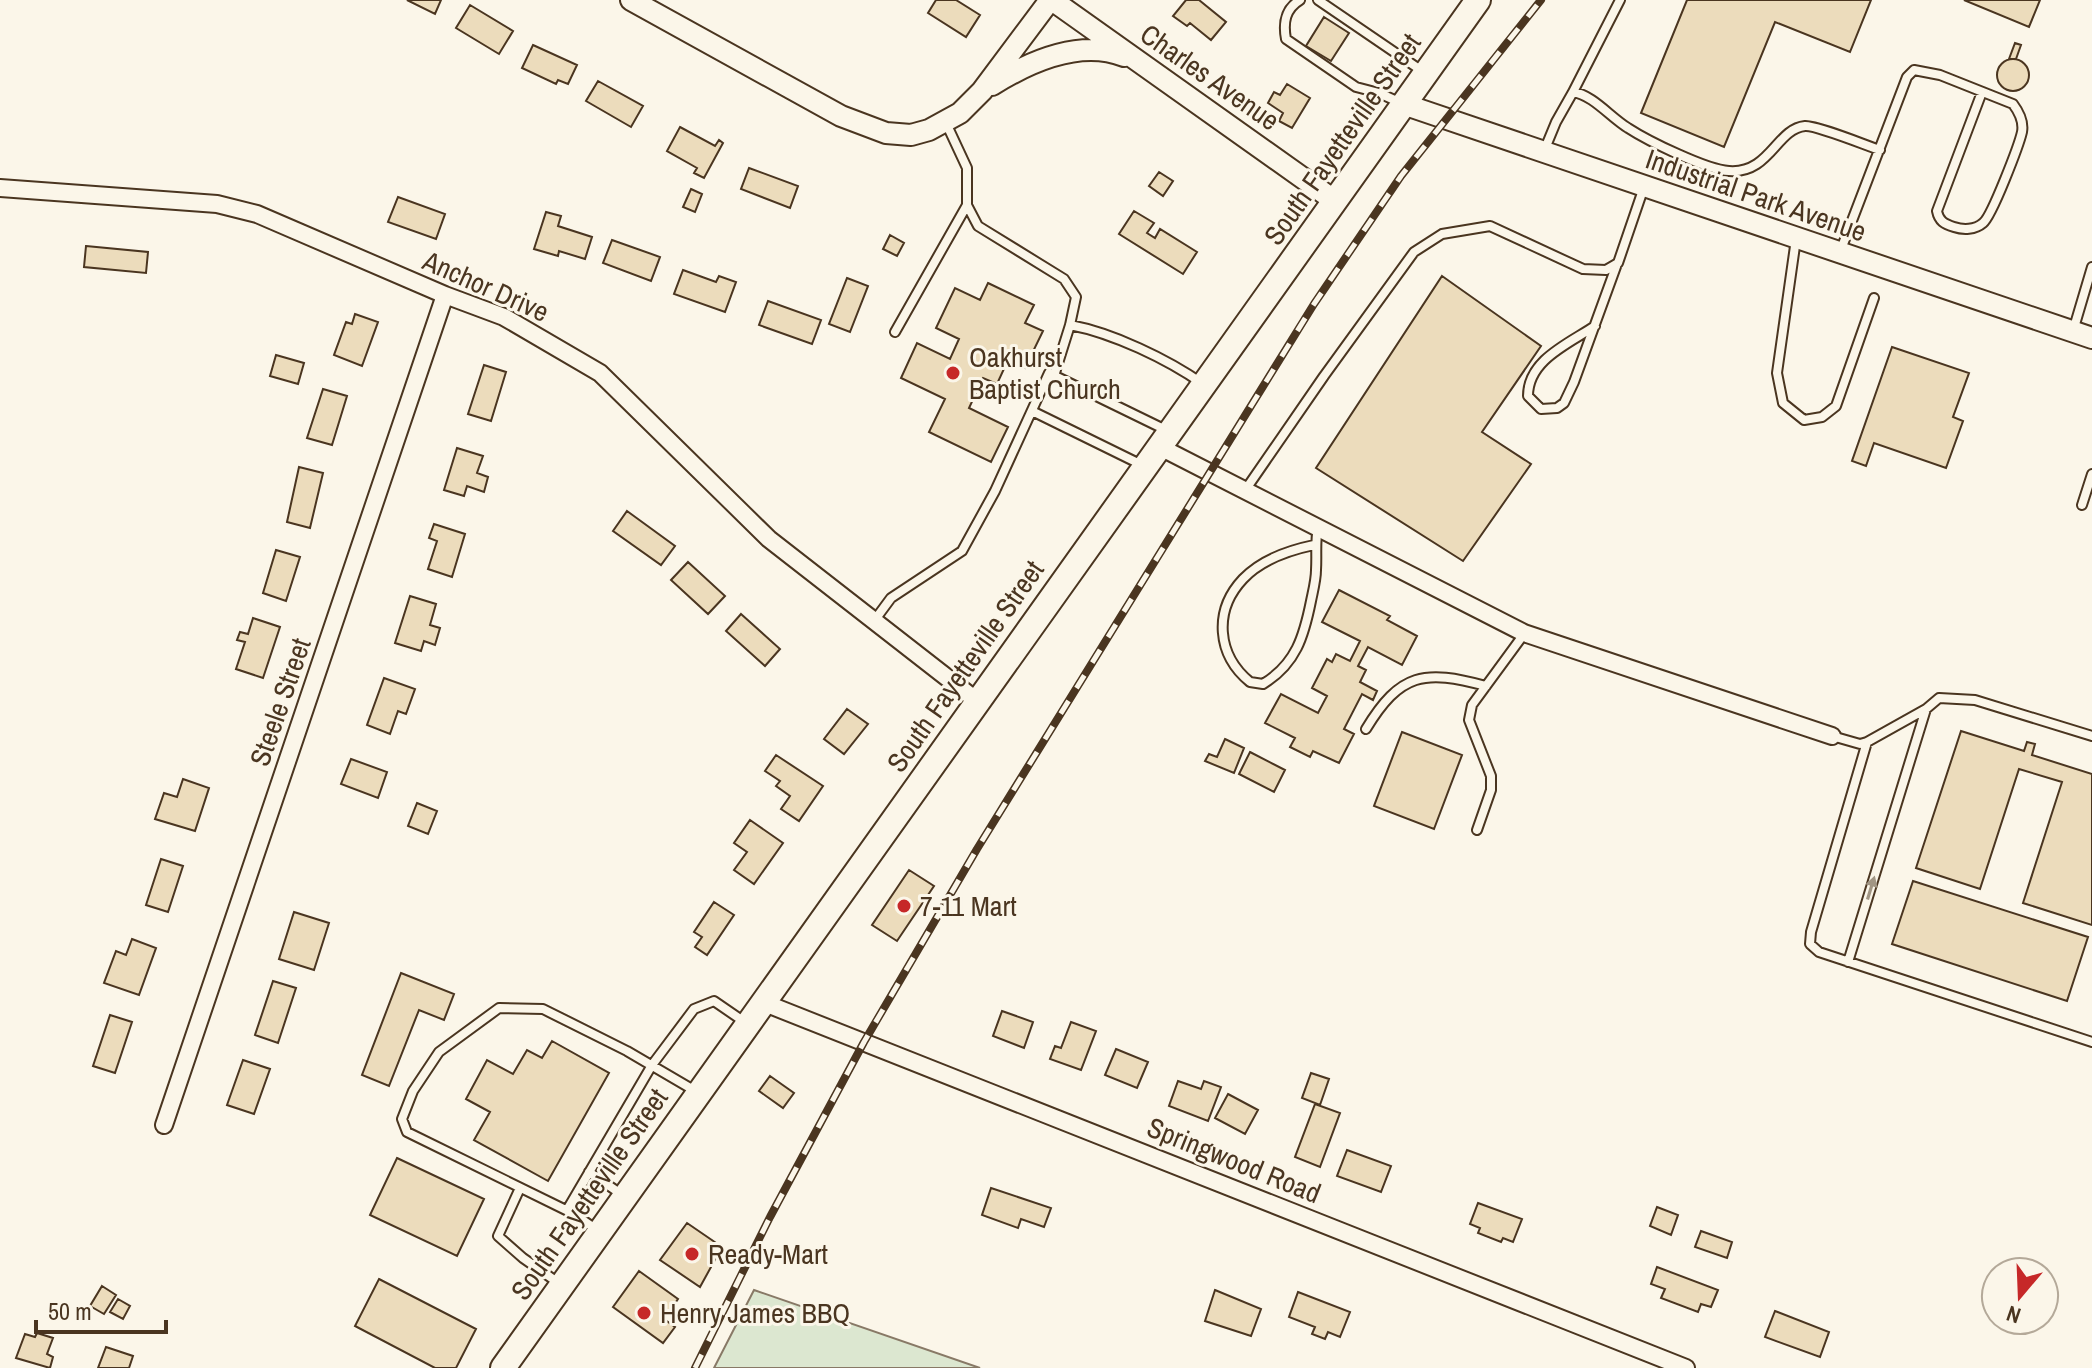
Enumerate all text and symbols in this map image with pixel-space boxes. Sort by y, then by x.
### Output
street label: Charles Avenue [1133,15,1287,139]
street label: South Fayetteville Street [1255,26,1429,252]
street label: Industrial Park Avenue [1641,139,1871,251]
street label: Anchor Drive [416,241,555,331]
place label: Oakhurst Baptist Church [969,338,1121,408]
marker: Oakhurst Baptist Church [944,364,962,382]
street label: South Fayetteville Street [878,553,1052,779]
street label: Steele Street [240,633,320,771]
one-way arrow [1865,875,1878,899]
place label: 7-11 Mart [920,887,1017,925]
marker: 7-11 Mart [895,897,913,915]
street label: South Fayetteville Street [502,1081,676,1307]
street label: Springwood Road [1142,1108,1326,1212]
place label: Ready-Mart [708,1235,828,1273]
marker: Ready-Mart [683,1245,701,1263]
north arrow [1980,1256,2060,1336]
scale bar [36,1284,166,1334]
place label: Henry James BBQ [660,1294,850,1332]
text: 50 m [48,1295,92,1327]
text: N [2002,1299,2025,1331]
marker: Henry James BBQ [635,1304,653,1322]

